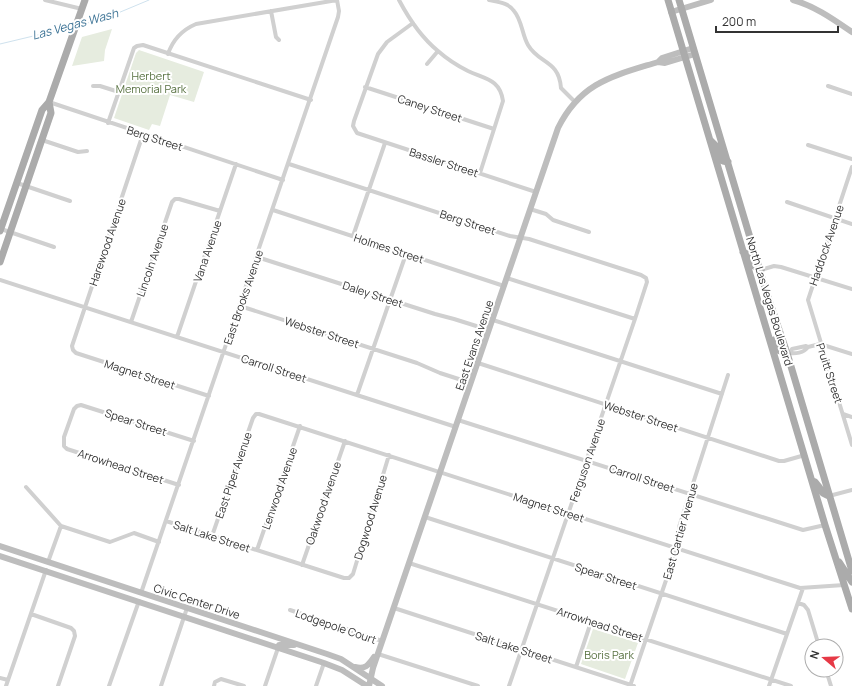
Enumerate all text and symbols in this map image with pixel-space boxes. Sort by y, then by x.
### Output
water label: Las Vegas Wash [30,4,121,44]
scale bar [716,8,838,34]
text: 200 m [722,13,756,30]
park label: Herbert Memorial Park [116,68,187,96]
street label: Caney Street [396,90,464,126]
street label: Berg Street [125,122,185,154]
street label: Bassler Street [407,144,481,180]
street label: Harewood Avenue [85,196,129,288]
street label: Haddock Avenue [805,202,847,287]
street label: Berg Street [438,206,498,238]
street label: Vana Avenue [189,217,225,284]
street label: Lincoln Avenue [133,221,172,298]
street label: Holmes Street [352,230,426,266]
street label: North Las Vegas Boulevard [743,235,797,367]
street label: East Brooks Avenue [220,247,266,346]
street label: Daley Street [341,277,405,311]
street label: East Evans Avenue [452,297,497,392]
street label: Webster Street [283,313,361,351]
street label: Pruitt Street [813,341,847,405]
street label: Carroll Street [239,350,309,386]
street label: Magnet Street [103,355,177,393]
street label: Webster Street [602,397,680,435]
street label: Spear Street [103,405,169,439]
street label: Ferguson Avenue [566,416,608,504]
street label: East Piper Avenue [211,429,255,520]
street label: Lenwood Avenue [258,444,300,531]
street label: Arrowhead Street [76,445,166,487]
street label: Oakwood Avenue [302,459,344,547]
street label: Carroll Street [607,460,677,496]
street label: Dogwood Avenue [350,472,390,561]
street label: East Cartier Avenue [659,480,701,581]
street label: Magnet Street [512,488,586,526]
street label: Salt Lake Street [172,516,252,556]
street label: Spear Street [573,559,639,593]
street label: Civic Center Drive [152,580,243,622]
street label: Arrowhead Street [555,603,645,645]
street label: Lodgepole Court [293,605,379,647]
street label: Salt Lake Street [474,627,554,667]
north arrow [804,638,844,678]
park label: Boris Park [584,647,634,662]
text: N [806,648,822,661]

